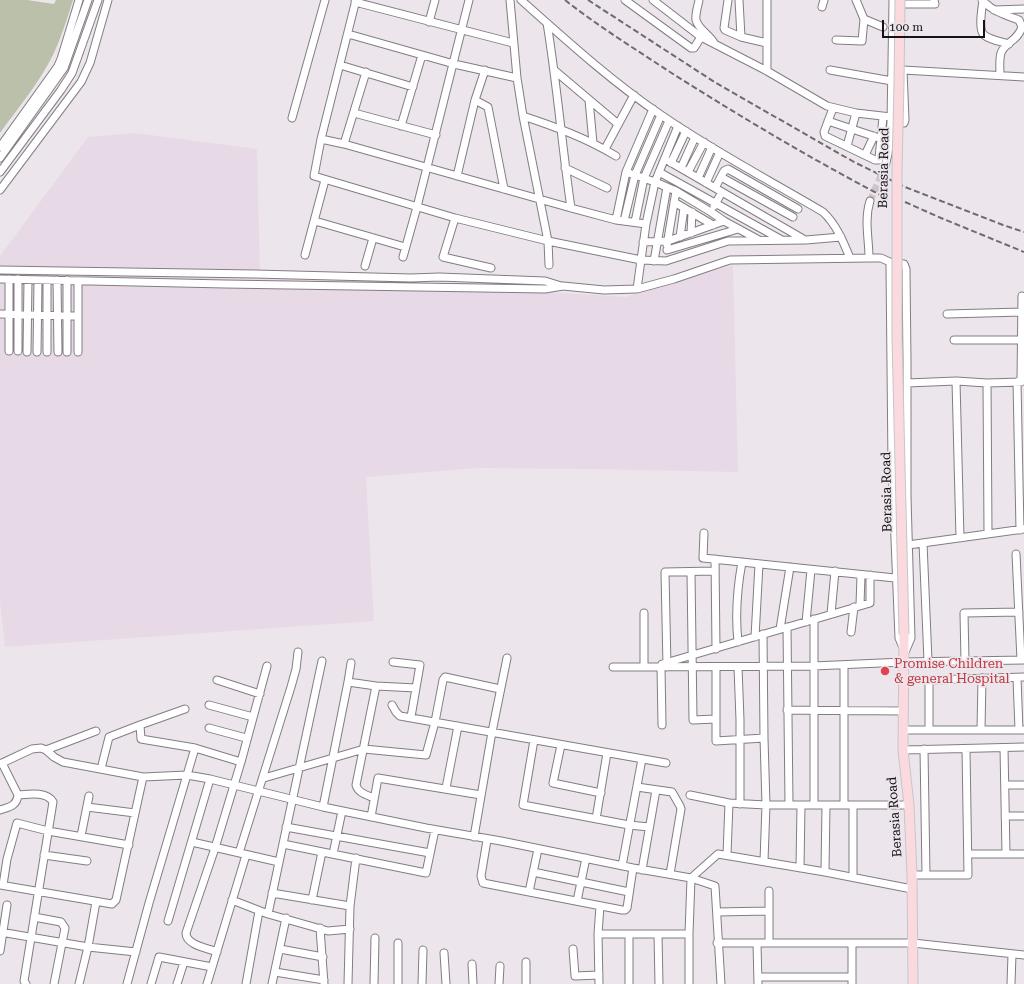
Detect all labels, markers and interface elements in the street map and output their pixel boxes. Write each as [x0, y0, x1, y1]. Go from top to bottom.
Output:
scale bar [884, 12, 987, 38]
text: 100 m [889, 20, 923, 34]
street label: Berasia Road [875, 127, 893, 209]
street label: Berasia Road [878, 451, 896, 533]
place label: Promise Children & general Hospital [894, 656, 1010, 687]
marker: Promise Children & general Hospital [879, 665, 891, 677]
street label: Berasia Road [884, 776, 906, 858]

